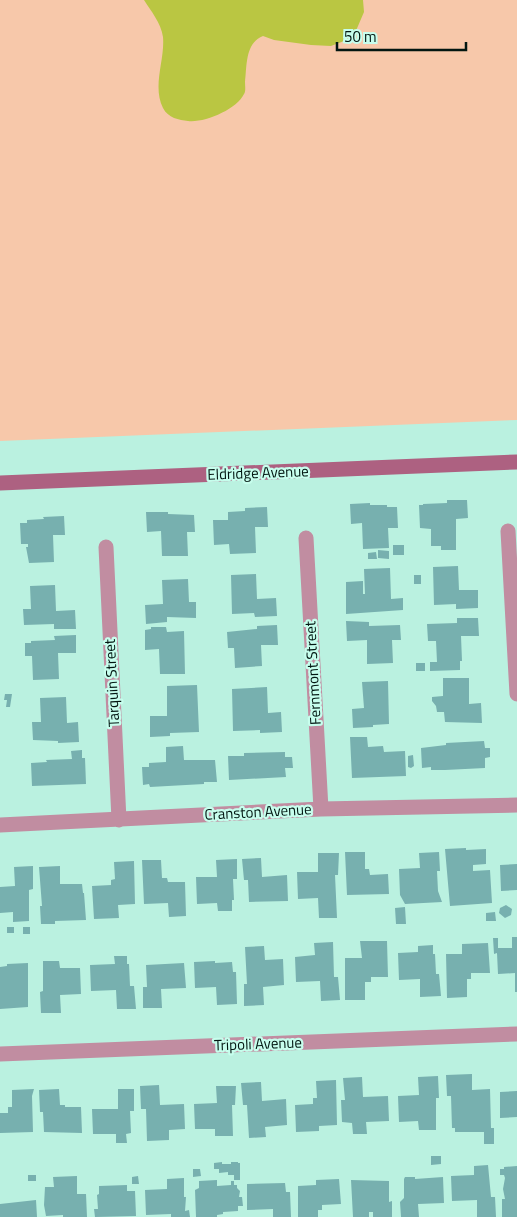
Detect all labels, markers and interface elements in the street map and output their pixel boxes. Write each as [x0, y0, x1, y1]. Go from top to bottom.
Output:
scale bar [337, 20, 466, 52]
text: 50 m [344, 25, 377, 48]
street label: Eldridge Avenue [207, 459, 309, 486]
street label: Fernmont Street [298, 620, 327, 726]
street label: Tarquin Street [98, 638, 125, 728]
street label: Cranston Avenue [204, 797, 312, 826]
street label: Tripoli Avenue [214, 1030, 302, 1057]

